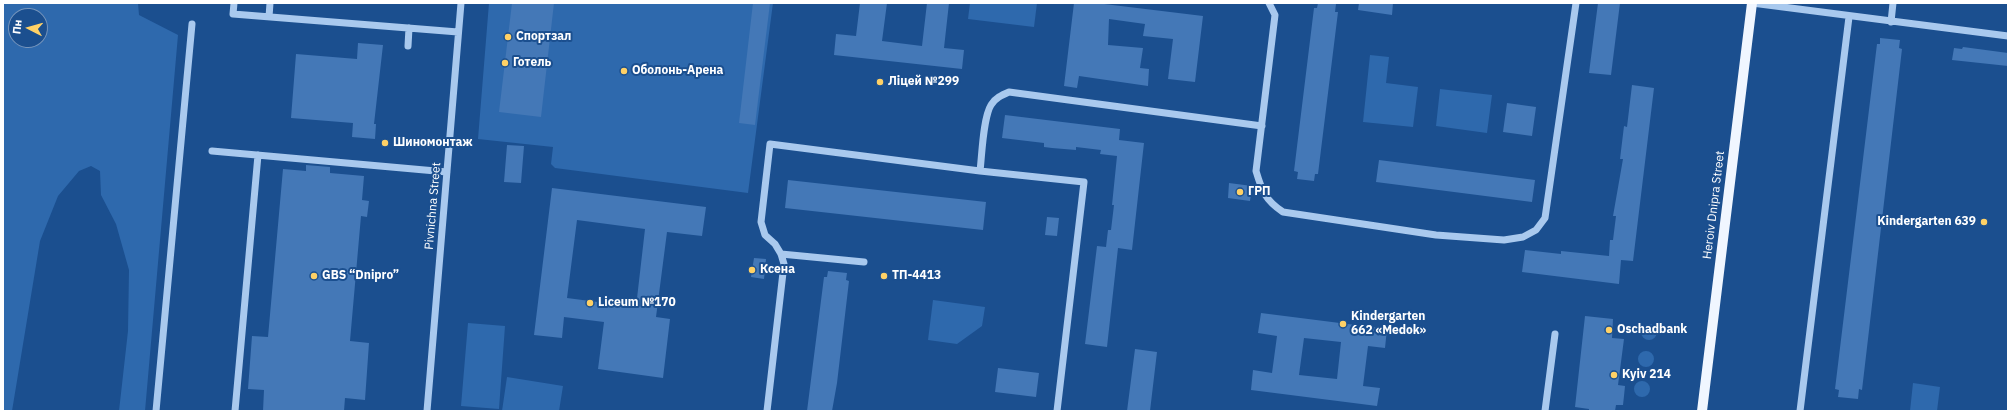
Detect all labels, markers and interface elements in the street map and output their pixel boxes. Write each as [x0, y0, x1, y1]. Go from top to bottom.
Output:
north arrow [8, 8, 48, 48]
text: Пн [9, 19, 25, 35]
place label: Спортзал [516, 30, 571, 44]
marker: Спортзал [503, 32, 513, 42]
place label: Готель [513, 56, 551, 70]
marker: Готель [500, 58, 510, 68]
place label: Оболонь-Арена [632, 64, 723, 78]
marker: Оболонь-Арена [619, 66, 629, 76]
place label: Ліцей №299 [888, 75, 959, 89]
marker: Ліцей №299 [875, 77, 885, 87]
place label: Шиномонтаж [393, 136, 473, 150]
marker: Шиномонтаж [380, 138, 390, 148]
street label: Heroiv Dnipra Street [1700, 150, 1728, 260]
street label: Pivnichna Street [422, 162, 444, 250]
place label: ГРП [1248, 185, 1271, 199]
marker: ГРП [1235, 187, 1245, 197]
place label: Kindergarten 639 [1877, 215, 1976, 229]
marker: Kindergarten 639 [1979, 217, 1989, 227]
place label: Ксена [760, 263, 795, 277]
marker: Ксена [747, 265, 757, 275]
place label: GBS “Dnipro” [322, 269, 399, 283]
place label: ТП-4413 [892, 269, 941, 283]
marker: GBS “Dnipro” [309, 271, 319, 281]
marker: ТП-4413 [879, 271, 889, 281]
place label: Liceum №170 [598, 296, 676, 310]
marker: Liceum №170 [585, 298, 595, 308]
place label: Kindergarten 662 «Medok» [1351, 310, 1426, 338]
marker: Kindergarten 662 «Medok» [1338, 319, 1348, 329]
place label: Oschadbank [1617, 323, 1687, 337]
marker: Oschadbank [1604, 325, 1614, 335]
place label: Kyiv 214 [1622, 368, 1671, 382]
marker: Kyiv 214 [1609, 370, 1619, 380]

